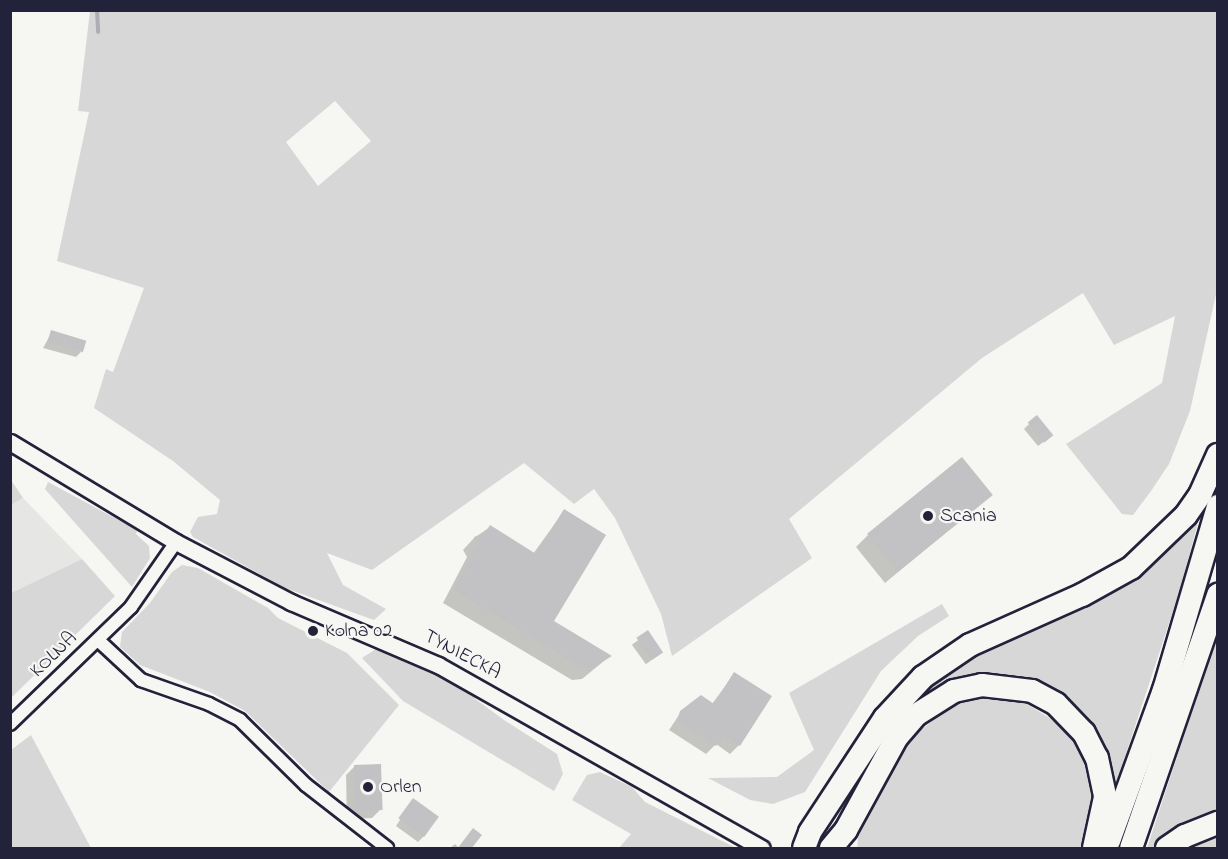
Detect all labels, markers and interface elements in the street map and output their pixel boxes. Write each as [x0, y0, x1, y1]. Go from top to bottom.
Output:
place label: Scania [940, 504, 997, 528]
marker: Scania [921, 509, 935, 523]
place label: Kolna 02 [325, 619, 392, 643]
marker: Kolna 02 [306, 624, 320, 638]
street label: TYNIECKA [419, 625, 505, 685]
street label: KOLNA [26, 627, 82, 683]
place label: Orlen [380, 775, 422, 799]
marker: Orlen [361, 780, 375, 794]

